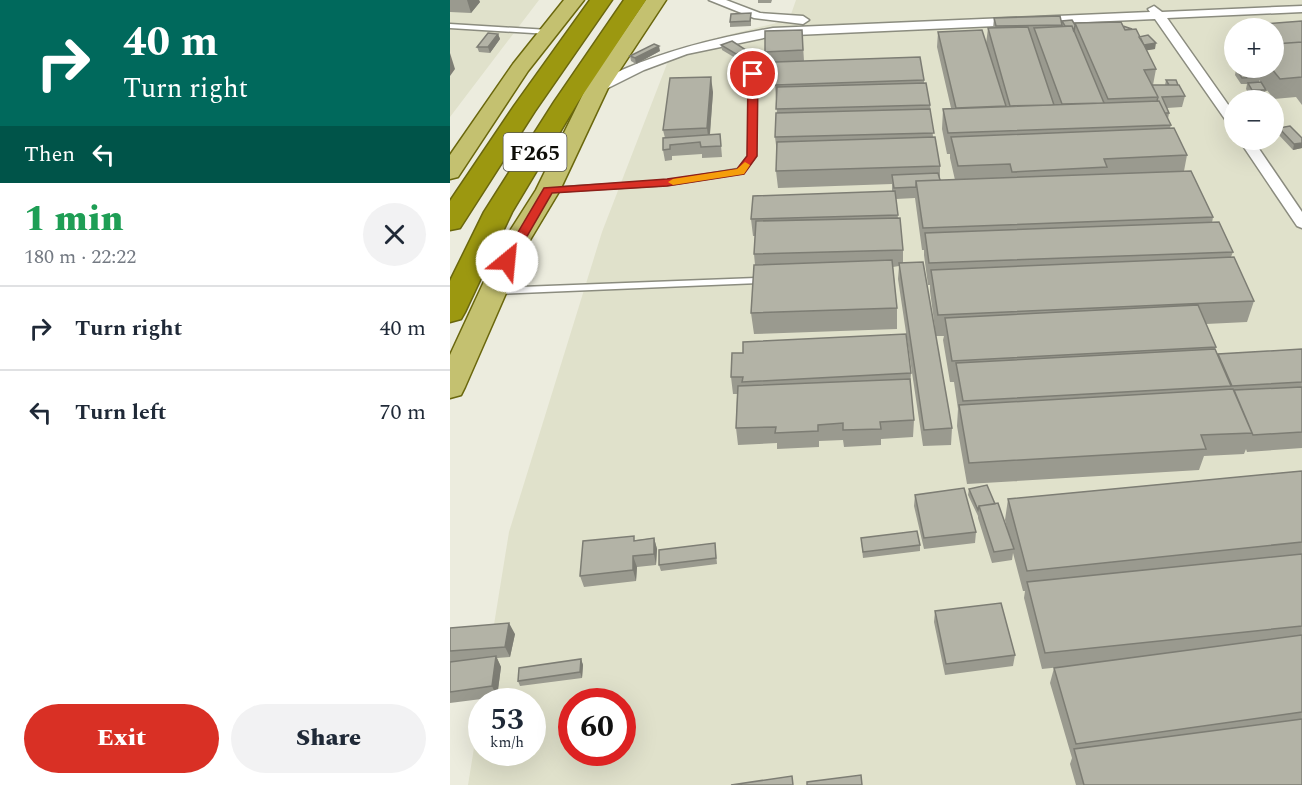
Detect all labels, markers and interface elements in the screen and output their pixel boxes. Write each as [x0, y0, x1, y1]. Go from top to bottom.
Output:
text: 40 m [123, 11, 218, 74]
map controls [1224, 18, 1284, 150]
button: + [1224, 18, 1284, 78]
icon: right [24, 24, 102, 102]
pin [727, 48, 778, 99]
icon: arrive [736, 57, 769, 90]
text: Turn right [123, 68, 248, 110]
button: − [1224, 90, 1284, 150]
road number: F265 [504, 133, 566, 171]
text: Then [24, 138, 75, 171]
icon: left [87, 138, 120, 171]
text: 1 min [24, 192, 124, 247]
button: close [363, 203, 426, 266]
position arrow [475, 229, 539, 293]
text: 180 m · 22:22 [24, 242, 136, 272]
icon: right [24, 312, 57, 345]
text: Turn right [75, 312, 182, 345]
text: 40 m [380, 312, 426, 345]
icon: left [24, 396, 57, 429]
text: Turn left [75, 396, 167, 429]
text: 70 m [380, 396, 426, 429]
speed limit sign: 60 [558, 688, 636, 766]
text: 53 [490, 697, 524, 743]
button: Exit [24, 704, 219, 773]
button: Share [231, 704, 426, 773]
text: km/h [490, 731, 524, 754]

